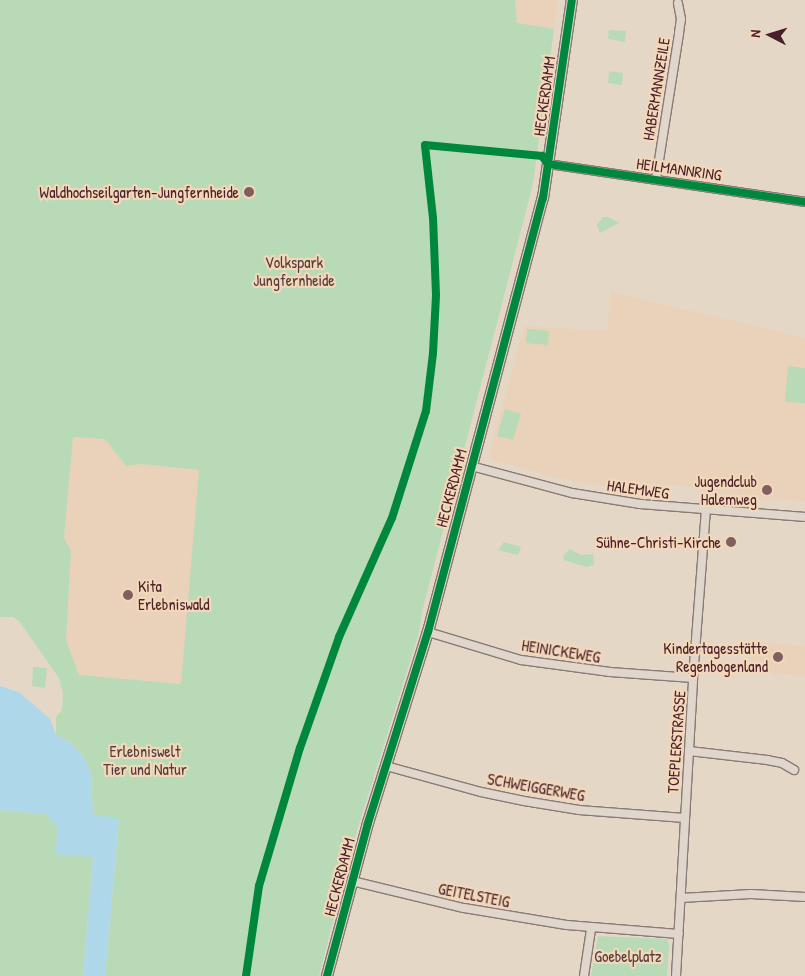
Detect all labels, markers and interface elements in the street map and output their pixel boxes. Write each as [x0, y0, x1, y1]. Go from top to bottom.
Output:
north arrow [745, 10, 795, 60]
text: N [745, 29, 764, 38]
street label: HABERMANNZEILE [638, 36, 674, 142]
street label: HECKERDAMM [529, 55, 559, 137]
street label: HEILMANNRING [635, 154, 723, 184]
place label: Waldhochseilgarten-Jungfernheide [39, 182, 239, 202]
marker: Waldhochseilgarten-Jungfernheide [243, 186, 255, 198]
park label: Volkspark Jungfernheide [253, 252, 335, 290]
street label: HECKERDAMM [431, 447, 471, 529]
place label: Jugendclub Halemweg [694, 471, 757, 509]
street label: HALEMWEG [606, 475, 670, 503]
marker: Jugendclub Halemweg [761, 484, 773, 496]
place label: Sühne-Christi-Kirche [596, 532, 721, 552]
marker: Sühne-Christi-Kirche [725, 536, 737, 548]
place label: Kita Erlebniswald [138, 576, 210, 614]
marker: Kita Erlebniswald [122, 589, 134, 601]
street label: HEINICKEWEG [520, 635, 602, 667]
place label: Kindertagesstätte Regenbogenland [663, 638, 768, 676]
marker: Kindertagesstätte Regenbogenland [772, 651, 784, 663]
street label: TOEPLERSTRASSE [663, 690, 689, 794]
park label: Erlebniswelt Tier und Natur [103, 741, 187, 779]
street label: SCHWEIGGERWEG [486, 769, 586, 805]
street label: HECKERDAMM [319, 836, 359, 918]
street label: GEITELSTEIG [437, 879, 511, 911]
park label: Goebelplatz [594, 946, 662, 966]

